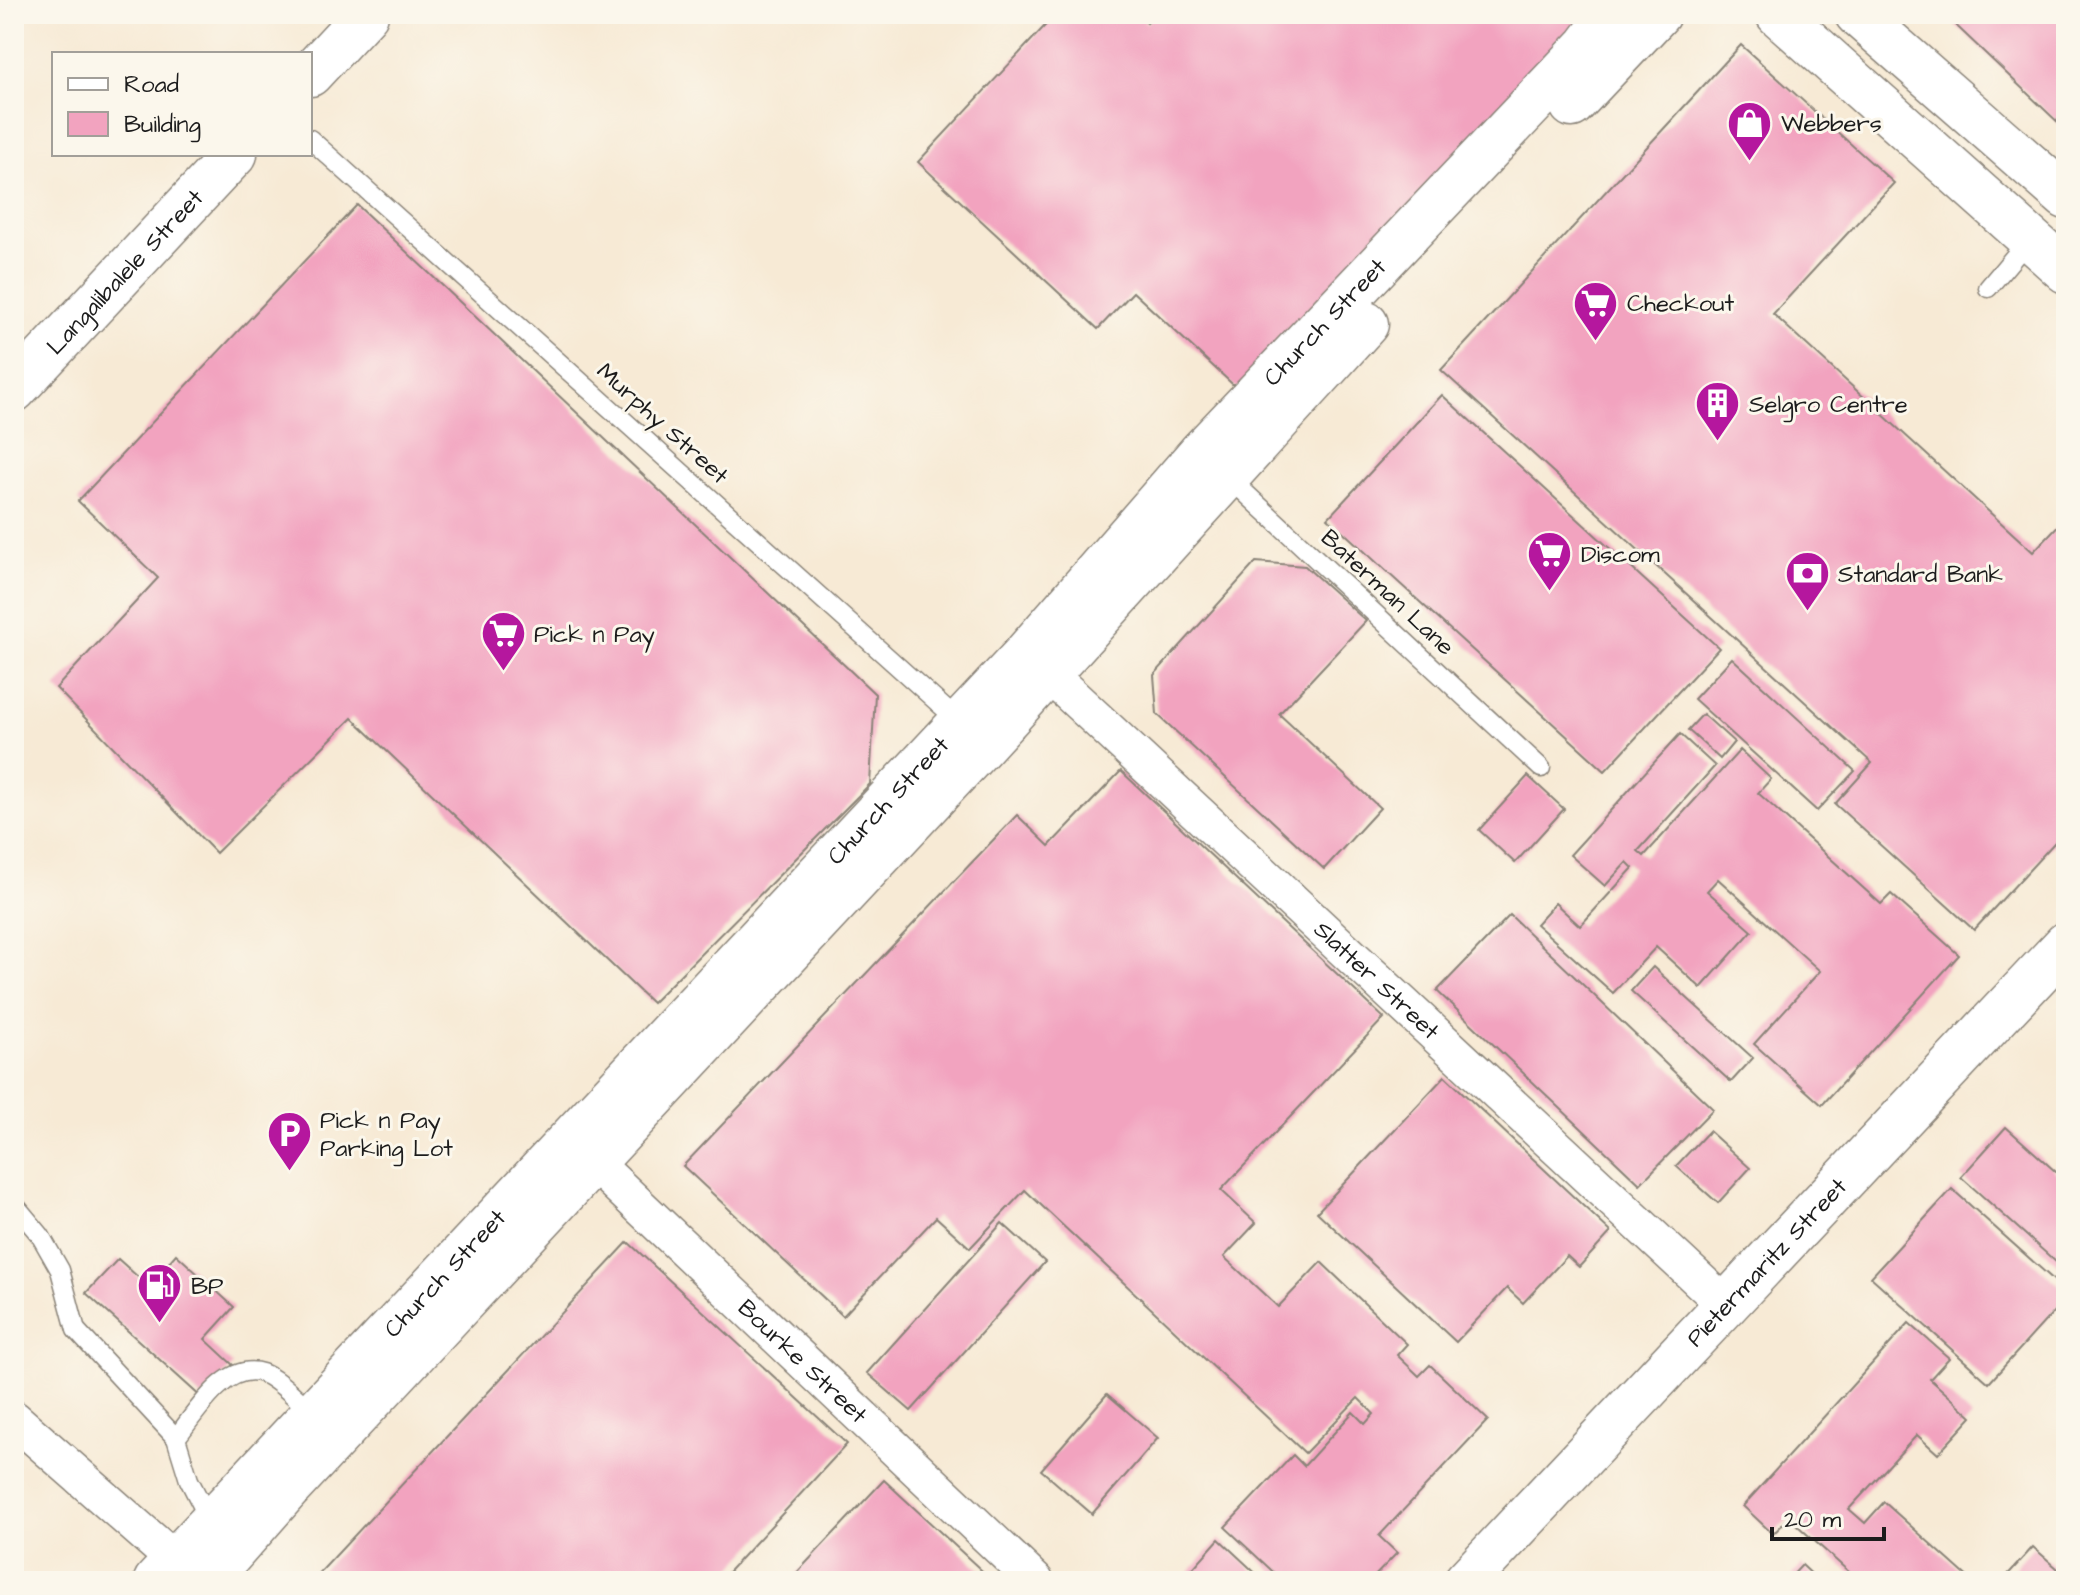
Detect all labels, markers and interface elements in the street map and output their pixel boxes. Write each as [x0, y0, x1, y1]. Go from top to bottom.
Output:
legend [52, 52, 312, 156]
text: Road [124, 68, 179, 102]
shop icon: Webbers [1726, 99, 1774, 162]
place label: Webbers [1781, 107, 1882, 141]
text: Building [124, 108, 201, 143]
street label: Langalibalele Street [39, 182, 212, 363]
street label: Church Street [1256, 251, 1395, 394]
supermarket icon: Checkout [1572, 279, 1620, 342]
place label: Checkout [1627, 287, 1734, 321]
street label: Murphy Street [588, 355, 736, 493]
building icon: Selgro Centre [1694, 380, 1742, 443]
place label: Selgro Centre [1749, 388, 1908, 423]
street label: Baterman Lane [1313, 522, 1462, 664]
supermarket icon: Discom [1526, 530, 1574, 593]
place label: Discom [1581, 538, 1660, 572]
bank icon: Standard Bank [1783, 550, 1831, 613]
place label: Standard Bank [1838, 558, 2003, 592]
supermarket icon: Pick n Pay [479, 610, 527, 673]
place label: Pick n Pay [534, 618, 655, 653]
street label: Church Street [820, 729, 958, 873]
street label: Slatter Street [1306, 914, 1447, 1048]
place label: Pick n Pay Parking Lot [320, 1104, 453, 1167]
parking icon: Pick n Pay Parking Lot [265, 1110, 313, 1173]
street label: Pietermaritz Street [1679, 1171, 1855, 1355]
street label: Church Street [377, 1202, 514, 1346]
fuel station icon: BP [136, 1262, 184, 1325]
place label: BP [191, 1270, 223, 1304]
street label: Bourke Street [730, 1292, 875, 1432]
scale bar [1772, 1491, 1884, 1541]
text: 20 m [1784, 1503, 1841, 1537]

